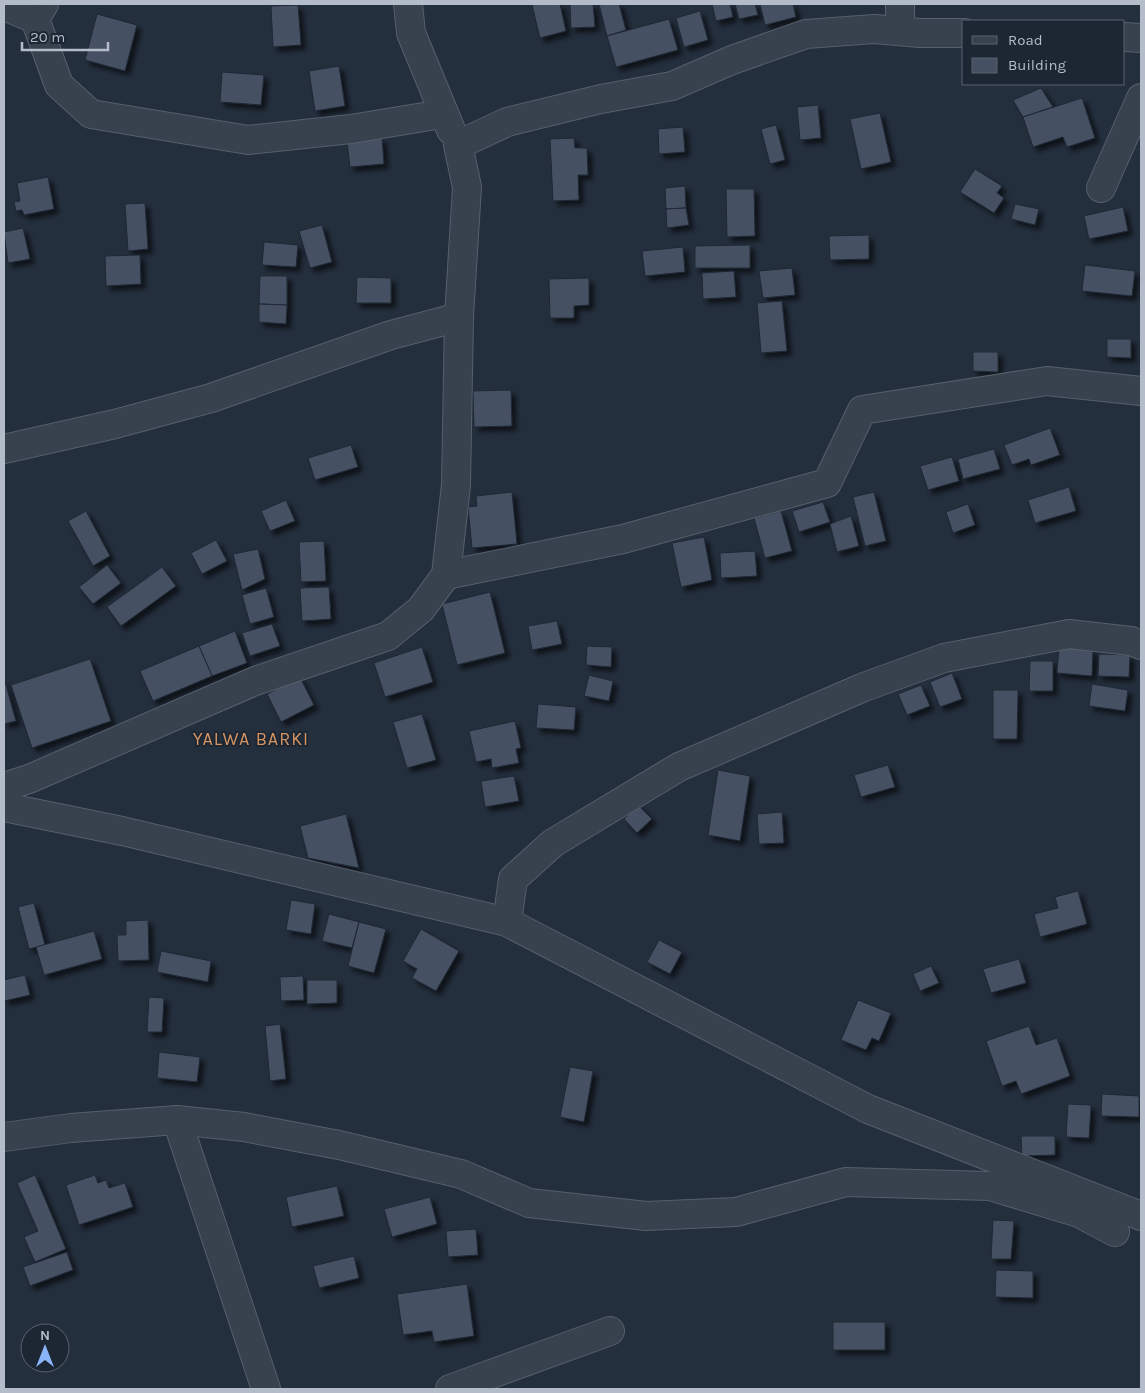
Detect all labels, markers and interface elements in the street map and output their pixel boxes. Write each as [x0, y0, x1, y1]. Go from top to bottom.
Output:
scale bar [22, 20, 109, 52]
legend [962, 20, 1125, 85]
text: 20 m [30, 28, 65, 46]
text: Road [1008, 31, 1043, 49]
text: Building [1008, 56, 1066, 74]
district label: YALWA BARKI [193, 728, 309, 750]
north arrow [20, 1323, 70, 1373]
text: N [40, 1327, 50, 1344]

